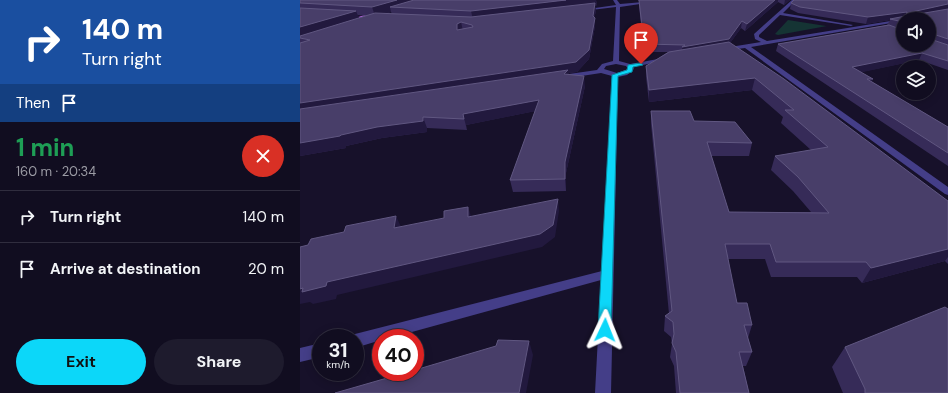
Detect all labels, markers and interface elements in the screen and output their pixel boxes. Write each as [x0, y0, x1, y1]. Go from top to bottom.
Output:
text: 140 m [82, 11, 163, 48]
map controls [896, 12, 936, 100]
button: sound [896, 12, 936, 52]
icon: right [16, 16, 68, 68]
pin [624, 23, 658, 64]
icon: arrive [630, 29, 652, 51]
text: Turn right [82, 47, 162, 71]
button: layers [896, 60, 936, 100]
icon: arrive [58, 92, 80, 114]
text: Then [16, 93, 50, 113]
text: 1 min [16, 132, 74, 163]
button: close [242, 135, 284, 177]
text: 160 m · 20:34 [16, 163, 96, 180]
icon: right [16, 206, 38, 228]
text: Turn right [50, 207, 121, 227]
text: 140 m [243, 207, 284, 227]
icon: arrive [16, 258, 38, 280]
text: Arrive at destination [50, 259, 201, 279]
text: 20 m [248, 259, 284, 279]
position arrow [584, 309, 626, 351]
speed limit sign: 40 [372, 329, 424, 381]
text: 31 [328, 337, 348, 363]
button: Exit [16, 339, 146, 385]
button: Share [154, 339, 284, 385]
text: km/h [326, 358, 350, 371]

